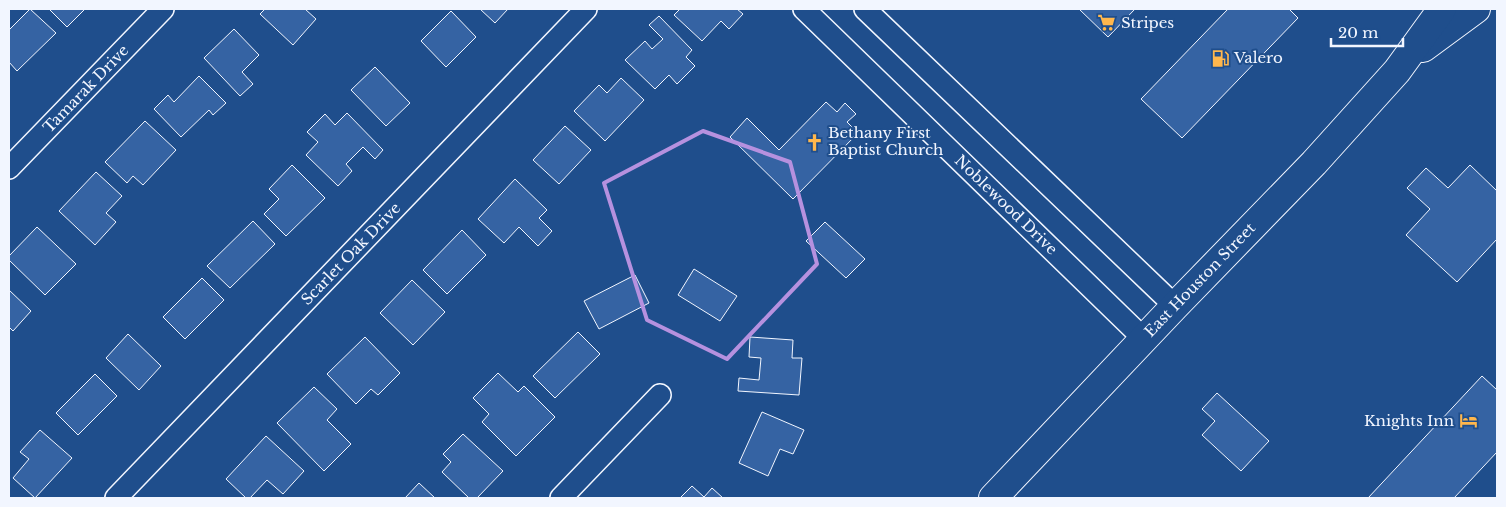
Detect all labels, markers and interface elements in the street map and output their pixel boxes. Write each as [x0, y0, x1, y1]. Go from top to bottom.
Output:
supermarket icon: Stripes [1097, 13, 1117, 33]
place label: Stripes [1121, 13, 1174, 32]
scale bar [1331, 15, 1404, 47]
text: 20 m [1338, 23, 1378, 42]
street label: Tamarak Drive [39, 41, 132, 137]
fuel station icon: Valero [1210, 48, 1230, 68]
place label: Valero [1233, 48, 1283, 67]
place label: Bethany First Baptist Church [828, 123, 943, 159]
church icon: Bethany First Baptist Church [804, 132, 824, 152]
street label: Noblewood Drive [951, 151, 1062, 259]
street label: Scarlet Oak Drive [297, 198, 404, 309]
street label: East Houston Street [1140, 218, 1259, 341]
place label: Knights Inn [1364, 411, 1454, 430]
hotel icon: Knights Inn [1458, 411, 1478, 431]

